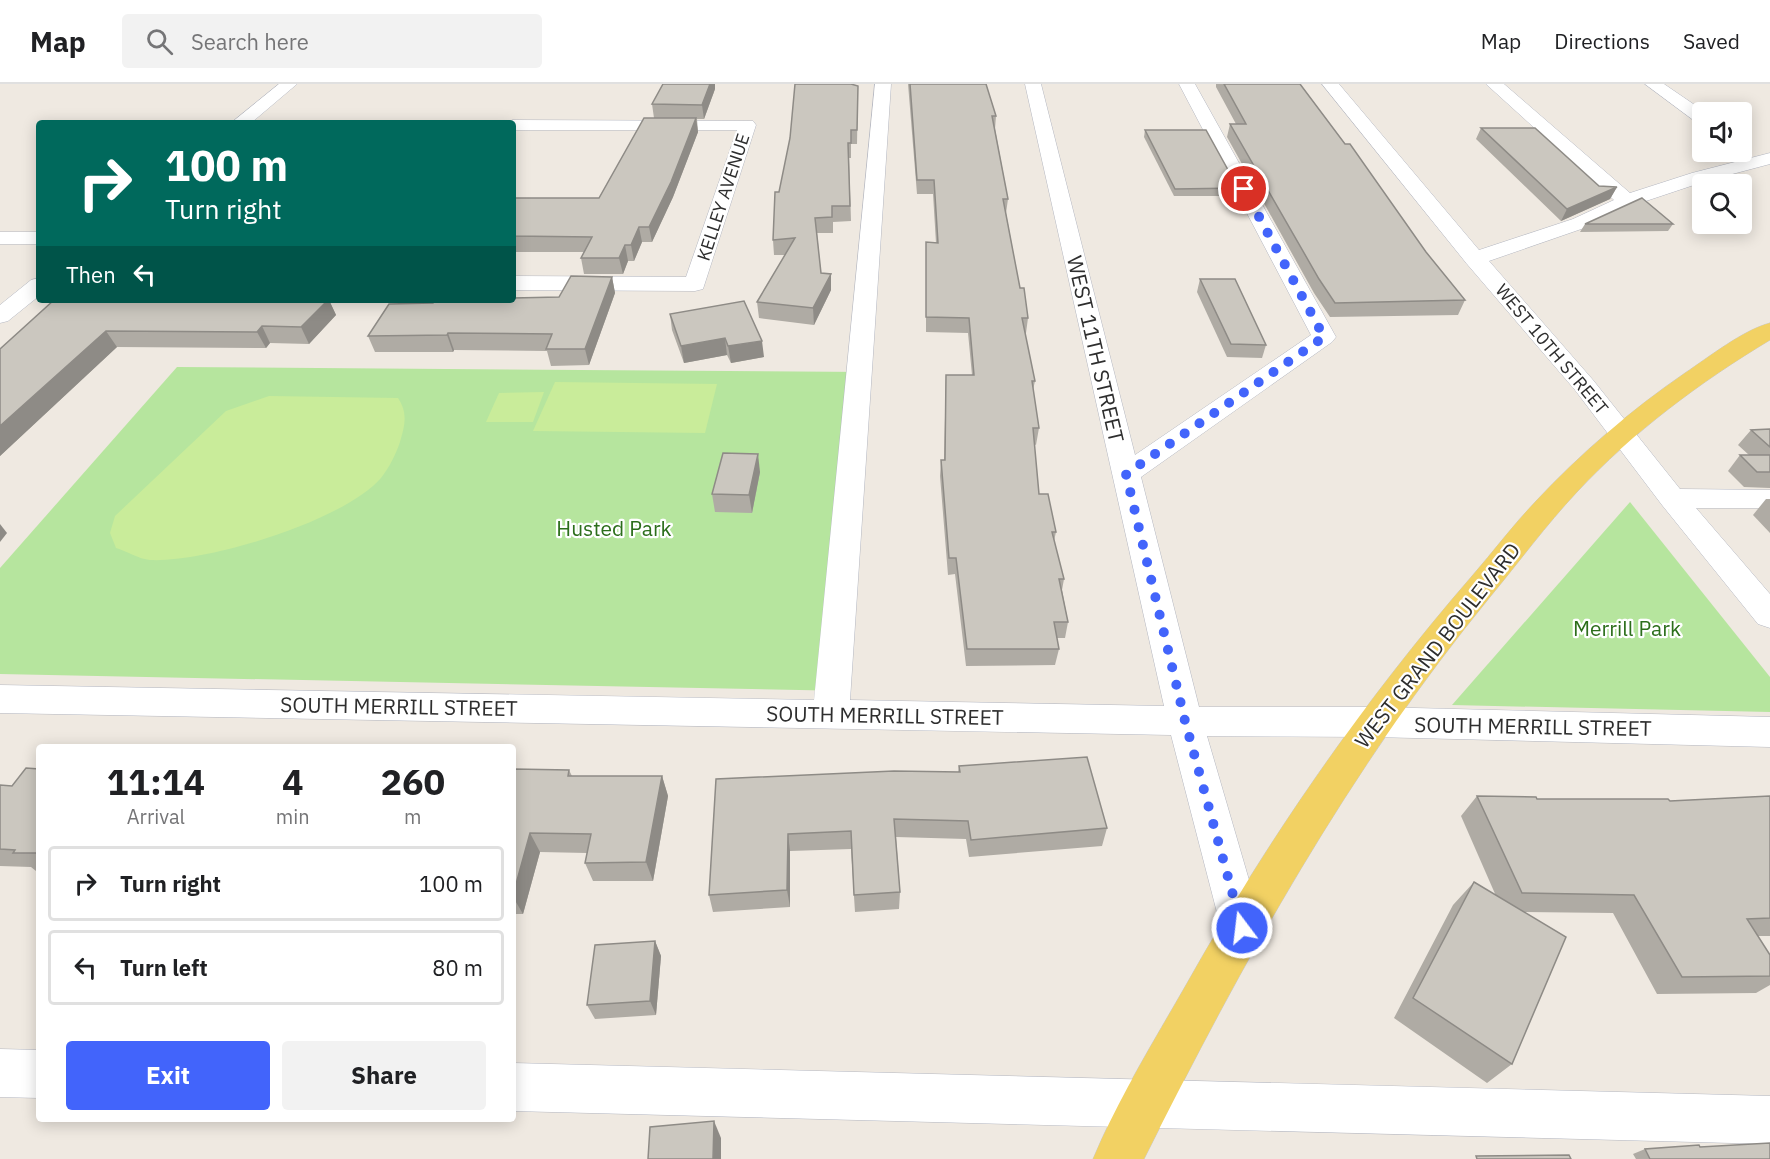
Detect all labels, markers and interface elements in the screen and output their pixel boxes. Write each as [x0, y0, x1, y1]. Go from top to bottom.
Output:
search box [122, 14, 542, 68]
text: Map [30, 23, 86, 60]
icon: search [143, 25, 176, 58]
text: Search here [191, 27, 309, 56]
text: Map [1481, 27, 1521, 55]
text: Directions [1554, 27, 1650, 55]
text: Saved [1683, 27, 1740, 55]
map controls [1692, 102, 1752, 234]
button: sound [1692, 102, 1752, 162]
street label: KELLEY AVENUE [692, 130, 754, 264]
text: 100 m [165, 138, 288, 193]
icon: right [66, 144, 144, 222]
pin [1218, 163, 1269, 214]
icon: arrive [1227, 172, 1260, 205]
button: search [1692, 174, 1752, 234]
text: Turn right [165, 191, 282, 226]
street label: WEST 11TH STREET [1061, 253, 1131, 445]
icon: left [128, 258, 161, 291]
text: Then [66, 260, 116, 289]
street label: WEST 10TH STREET [1491, 279, 1613, 419]
park label: Husted Park [556, 514, 672, 542]
street label: WEST GRAND BOULEVARD [1348, 536, 1526, 754]
park label: Merrill Park [1573, 614, 1681, 642]
street label: SOUTH MERRILL STREET [280, 690, 518, 722]
street label: SOUTH MERRILL STREET [766, 699, 1004, 731]
street label: SOUTH MERRILL STREET [1414, 710, 1652, 742]
text: 11:14 [107, 758, 205, 805]
text: 4 [282, 758, 304, 805]
text: 260 [380, 758, 445, 805]
text: Arrival [127, 803, 185, 830]
text: min [276, 803, 310, 830]
text: m [404, 803, 422, 830]
icon: right [69, 867, 102, 900]
text: Turn right [120, 869, 221, 898]
text: 100 m [419, 869, 483, 898]
position arrow [1210, 896, 1274, 960]
icon: left [69, 951, 102, 984]
text: Turn left [120, 953, 208, 982]
text: 80 m [432, 953, 483, 982]
button: Exit [66, 1041, 270, 1110]
button: Share [282, 1041, 486, 1110]

